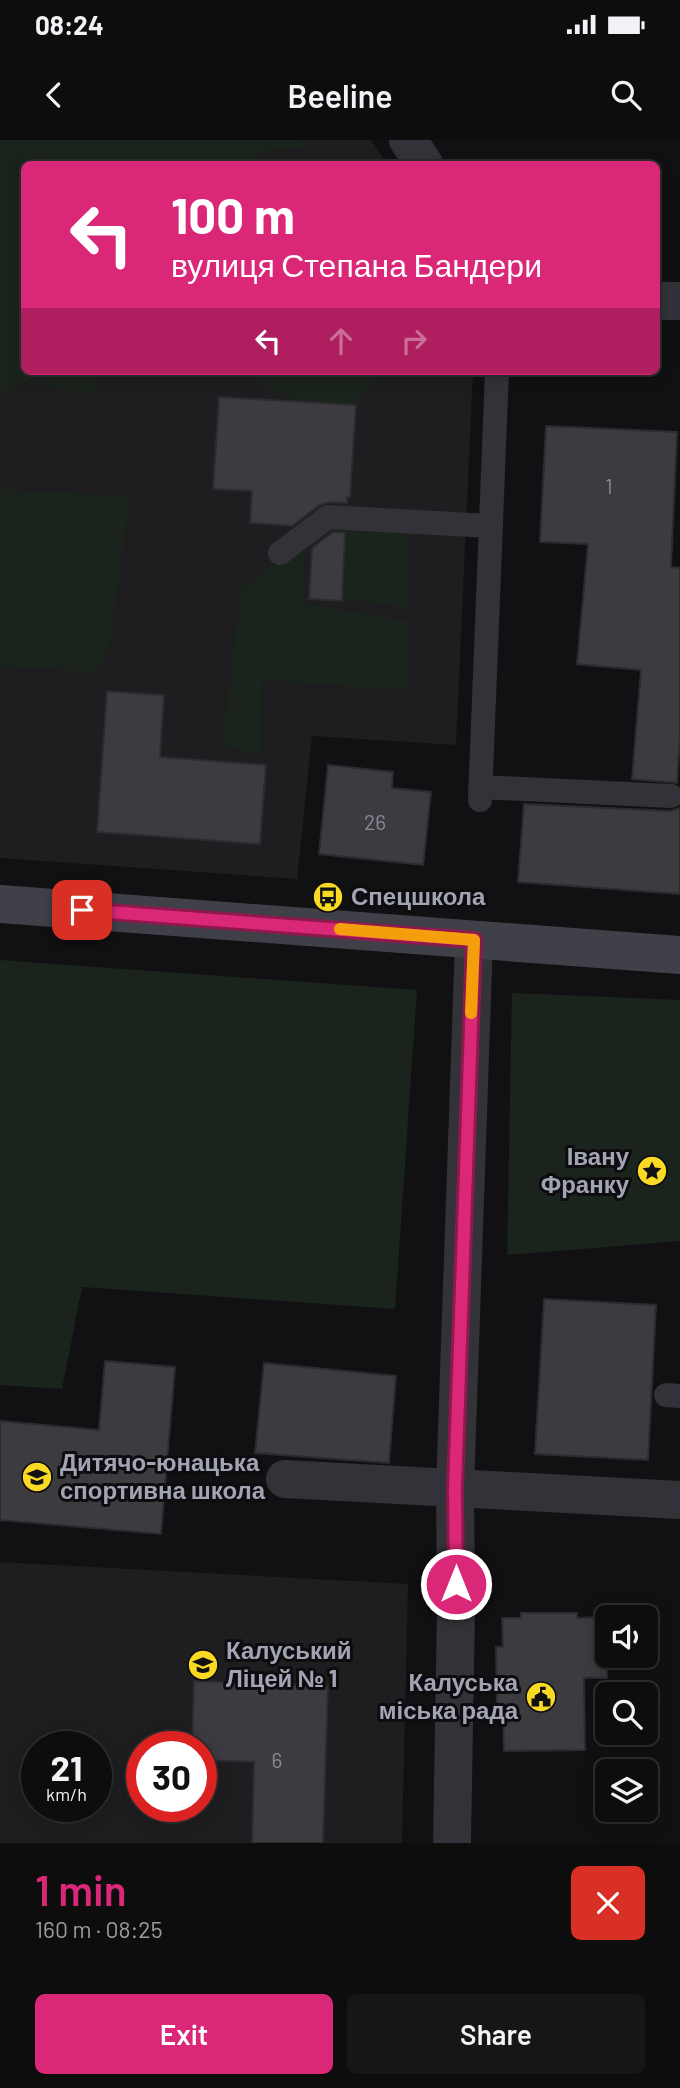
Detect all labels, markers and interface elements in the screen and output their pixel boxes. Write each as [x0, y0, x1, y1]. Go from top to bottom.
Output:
text: 08:24 [35, 9, 104, 40]
icon: back [35, 76, 73, 114]
text: Beeline [288, 76, 392, 114]
icon: search [607, 76, 645, 114]
text: 100 m [171, 185, 295, 244]
icon: left [56, 189, 147, 280]
text: вулиця Степана Бандери [171, 245, 542, 283]
icon: left [249, 322, 287, 360]
icon: ahead [322, 322, 360, 360]
icon: right [395, 322, 433, 360]
house number: 1 [605, 473, 613, 498]
house number: 26 [364, 809, 386, 834]
pin [52, 880, 112, 940]
bus stop icon: Спецшкола [311, 880, 345, 914]
place label: Спецшкола [351, 881, 486, 910]
icon: arrive [63, 891, 101, 929]
place label: Івану Франку [541, 1141, 630, 1198]
place icon: Івану Франку [635, 1154, 669, 1188]
place label: Дитячо-юнацька спортивна школа [60, 1447, 266, 1504]
school or university icon: Дитячо-юнацька спортивна школа [20, 1460, 54, 1494]
position arrow [419, 1547, 493, 1621]
map controls [595, 1605, 658, 1822]
button: sound [595, 1605, 658, 1668]
place label: Калуський Ліцей № 1 [226, 1635, 352, 1692]
school or university icon: Калуський Ліцей № 1 [186, 1648, 220, 1682]
place label: Калуська міська рада [379, 1667, 519, 1724]
public building icon: Калуська міська рада [524, 1680, 558, 1714]
button: search [595, 1682, 658, 1745]
speed limit sign: 30 [126, 1731, 217, 1822]
text: 21 [51, 1746, 82, 1788]
house number: 6 [272, 1747, 282, 1772]
button: layers [595, 1759, 658, 1822]
text: km/h [46, 1783, 87, 1805]
text: 1 min [35, 1864, 127, 1914]
button: close [571, 1866, 645, 1940]
text: 160 m · 08:25 [35, 1915, 162, 1943]
button: Exit [35, 1994, 333, 2074]
button: Share [347, 1994, 645, 2074]

